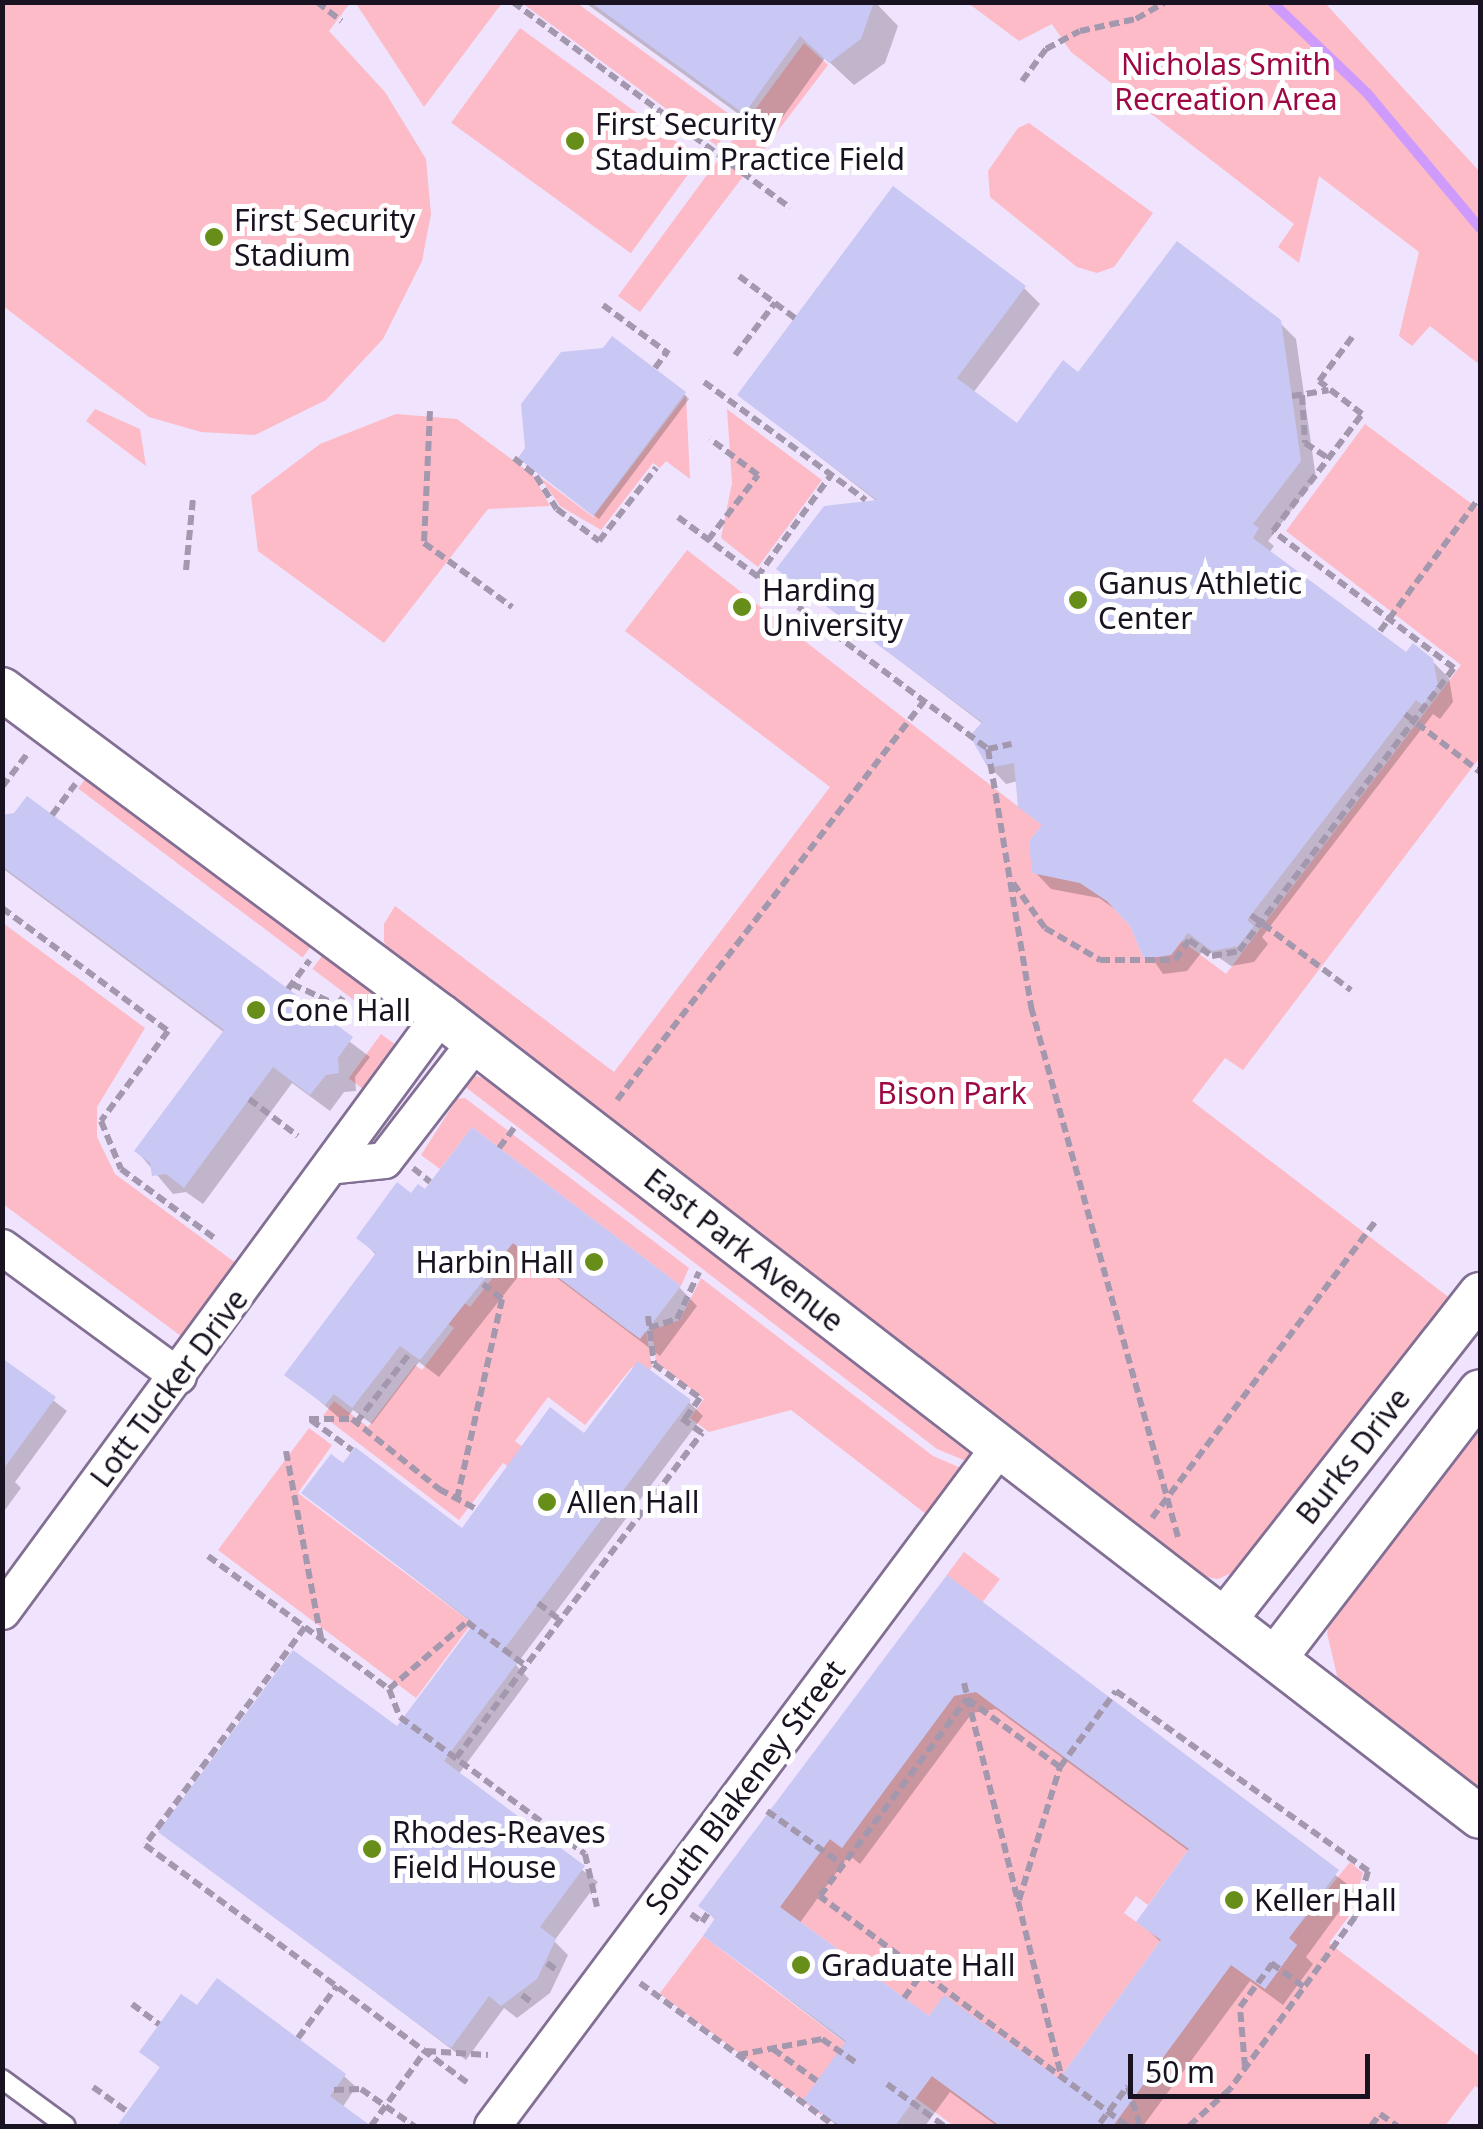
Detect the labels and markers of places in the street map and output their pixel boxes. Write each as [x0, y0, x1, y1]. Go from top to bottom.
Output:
place label: First Security Staduim Practice Field [595, 106, 905, 176]
marker: First Security Staduim Practice Field [564, 130, 586, 152]
place label: First Security Stadium [234, 202, 415, 272]
marker: First Security Stadium [203, 226, 225, 248]
place label: Ganus Athletic Center [1098, 565, 1302, 636]
place label: Harding University [762, 572, 903, 642]
marker: Ganus Athletic Center [1067, 589, 1089, 611]
marker: Harding University [731, 596, 753, 618]
place label: Cone Hall [276, 992, 411, 1028]
marker: Cone Hall [245, 999, 267, 1021]
place label: Harbin Hall [415, 1244, 574, 1280]
marker: Harbin Hall [583, 1251, 605, 1273]
place label: Allen Hall [567, 1484, 699, 1520]
marker: Allen Hall [536, 1491, 558, 1513]
place label: Rhodes-Reaves Field House [392, 1814, 606, 1884]
marker: Rhodes-Reaves Field House [361, 1838, 383, 1860]
place label: Keller Hall [1254, 1882, 1397, 1918]
marker: Keller Hall [1223, 1889, 1245, 1911]
place label: Graduate Hall [821, 1947, 1015, 1983]
marker: Graduate Hall [790, 1954, 812, 1976]

